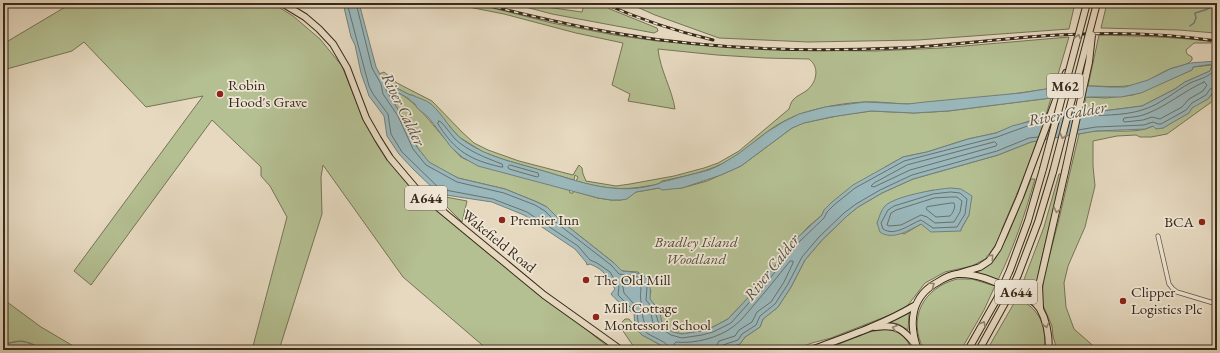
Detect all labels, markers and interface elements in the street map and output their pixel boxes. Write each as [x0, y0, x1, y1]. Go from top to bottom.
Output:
one-way arrow [1074, 34, 1082, 40]
water label: River Calder [377, 69, 431, 150]
road number: M62 [1047, 74, 1083, 98]
place label: Robin Hood's Grave [228, 75, 307, 111]
marker: Robin Hood's Grave [215, 89, 225, 99]
water label: River Calder [1026, 96, 1109, 131]
one-way arrow [1059, 132, 1067, 139]
road number: A644 [405, 186, 447, 210]
street label: Wakefield Road [458, 205, 541, 277]
one-way arrow [1053, 207, 1061, 213]
place label: Premier Inn [510, 210, 579, 229]
place label: BCA [1164, 212, 1195, 231]
marker: Premier Inn [497, 215, 507, 225]
marker: BCA [1197, 217, 1207, 227]
water label: River Calder [739, 229, 805, 305]
park label: Bradley Island Woodland [653, 232, 738, 268]
one-way arrow [987, 254, 994, 262]
place label: The Old Mill [594, 270, 671, 289]
marker: The Old Mill [581, 275, 591, 285]
road number: A644 [995, 280, 1037, 304]
place label: Clipper Logistics Plc [1131, 282, 1203, 318]
one-way arrow [928, 283, 935, 290]
marker: Clipper Logistics Plc [1118, 296, 1128, 306]
place label: Mill Cottage Montessori School [604, 298, 711, 334]
marker: Mill Cottage Montessori School [591, 312, 601, 322]
one-way arrow [979, 321, 986, 328]
one-way arrow [1041, 321, 1050, 328]
one-way arrow [892, 324, 899, 333]

